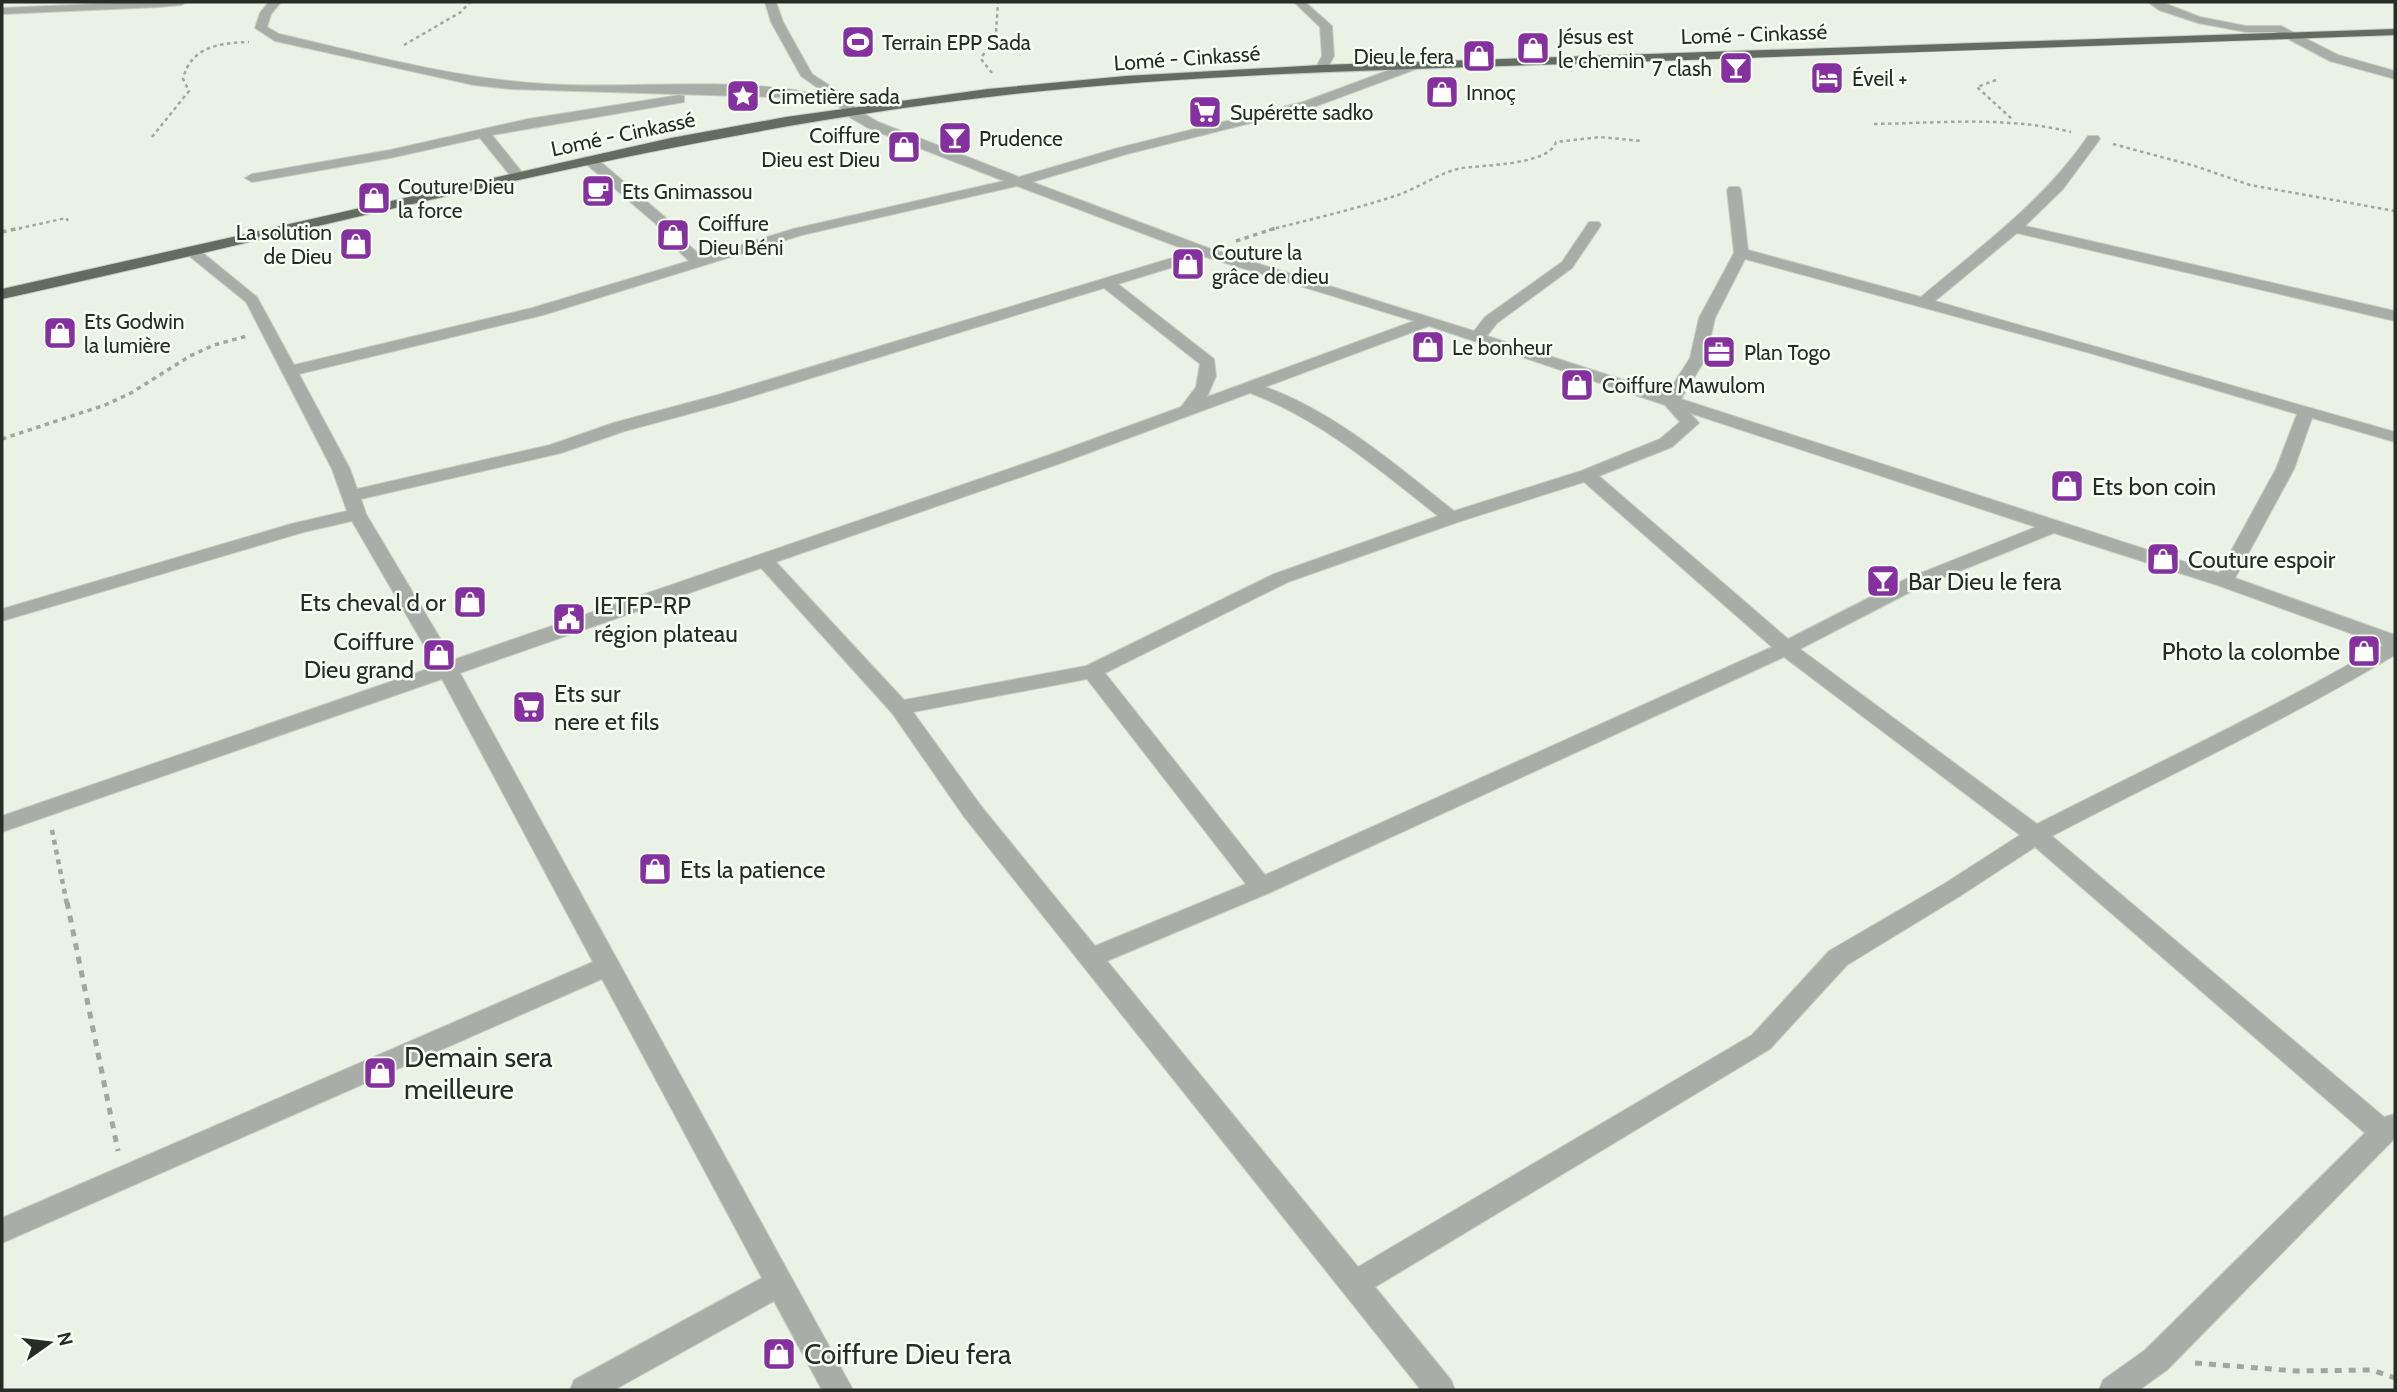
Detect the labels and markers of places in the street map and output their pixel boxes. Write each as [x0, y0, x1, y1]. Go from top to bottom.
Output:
sports icon: Terrain EPP Sada [839, 23, 877, 61]
place label: Jésus est le chemin [1557, 24, 1645, 73]
shop icon: Jésus est le chemin [1514, 29, 1552, 67]
place label: Terrain EPP Sada [882, 30, 1031, 55]
shop icon: Dieu le fera [1460, 37, 1498, 75]
place label: Dieu le fera [1354, 44, 1454, 69]
bar icon: 7 clash [1717, 49, 1755, 87]
place label: 7 clash [1652, 56, 1712, 81]
hotel icon: Éveil + [1808, 59, 1846, 97]
place label: Éveil + [1852, 66, 1908, 91]
shop icon: Innoç [1423, 73, 1461, 111]
place icon: Cimetière sada [724, 77, 762, 115]
place label: Innoç [1466, 80, 1516, 105]
place label: Cimetière sada [768, 84, 900, 109]
supermarket icon: Supérette sadko [1186, 93, 1224, 131]
place label: Supérette sadko [1230, 100, 1373, 125]
bar icon: Prudence [936, 119, 974, 157]
place label: Coiffure Dieu est Dieu [761, 123, 880, 172]
place label: Prudence [979, 126, 1063, 151]
shop icon: Coiffure Dieu est Dieu [885, 128, 923, 166]
cafe icon: Ets Gnimassou [579, 172, 617, 210]
place label: Couture Dieu la force [398, 174, 514, 223]
shop icon: Couture Dieu la force [355, 179, 393, 217]
place label: Ets Gnimassou [622, 179, 752, 204]
place label: Coiffure Dieu Béni [698, 211, 784, 260]
shop icon: Coiffure Dieu Béni [654, 216, 692, 254]
place label: La solution de Dieu [236, 220, 332, 269]
shop icon: La solution de Dieu [337, 225, 375, 263]
place label: Couture la grâce de dieu [1212, 240, 1329, 289]
shop icon: Couture la grâce de dieu [1169, 245, 1207, 283]
place label: Ets Godwin la lumière [84, 309, 184, 358]
shop icon: Ets Godwin la lumière [41, 314, 79, 352]
shop icon: Le bonheur [1409, 328, 1447, 366]
office icon: Plan Togo [1700, 333, 1738, 371]
place label: Le bonheur [1452, 335, 1553, 360]
place label: Plan Togo [1744, 340, 1831, 365]
shop icon: Coiffure Mawulom [1558, 366, 1596, 404]
place label: Coiffure Mawulom [1602, 373, 1765, 398]
shop icon: Ets bon coin [2048, 467, 2086, 505]
place label: Ets bon coin [2092, 472, 2216, 501]
shop icon: Couture espoir [2144, 540, 2182, 578]
place label: Couture espoir [2188, 545, 2336, 574]
bar icon: Bar Dieu le fera [1864, 562, 1902, 600]
place label: Bar Dieu le fera [1908, 567, 2062, 596]
shop icon: Ets cheval d or [451, 583, 489, 621]
place label: Ets cheval d or [300, 588, 446, 617]
place label: IETFP-RP région plateau [594, 591, 738, 648]
public building icon: IETFP-RP région plateau [550, 600, 588, 638]
place label: Coiffure Dieu grand [304, 627, 414, 684]
shop icon: Photo la colombe [2345, 632, 2383, 670]
shop icon: Coiffure Dieu grand [420, 636, 458, 674]
place label: Photo la colombe [2162, 637, 2340, 666]
place label: Ets sur nere et fils [554, 679, 659, 736]
supermarket icon: Ets sur nere et fils [510, 688, 548, 726]
shop icon: Ets la patience [636, 850, 674, 888]
place label: Ets la patience [680, 855, 826, 884]
place label: Demain sera meilleure [404, 1040, 553, 1106]
shop icon: Demain sera meilleure [361, 1054, 399, 1092]
shop icon: Coiffure Dieu fera [760, 1335, 798, 1373]
place label: Coiffure Dieu fera [804, 1337, 1012, 1371]

